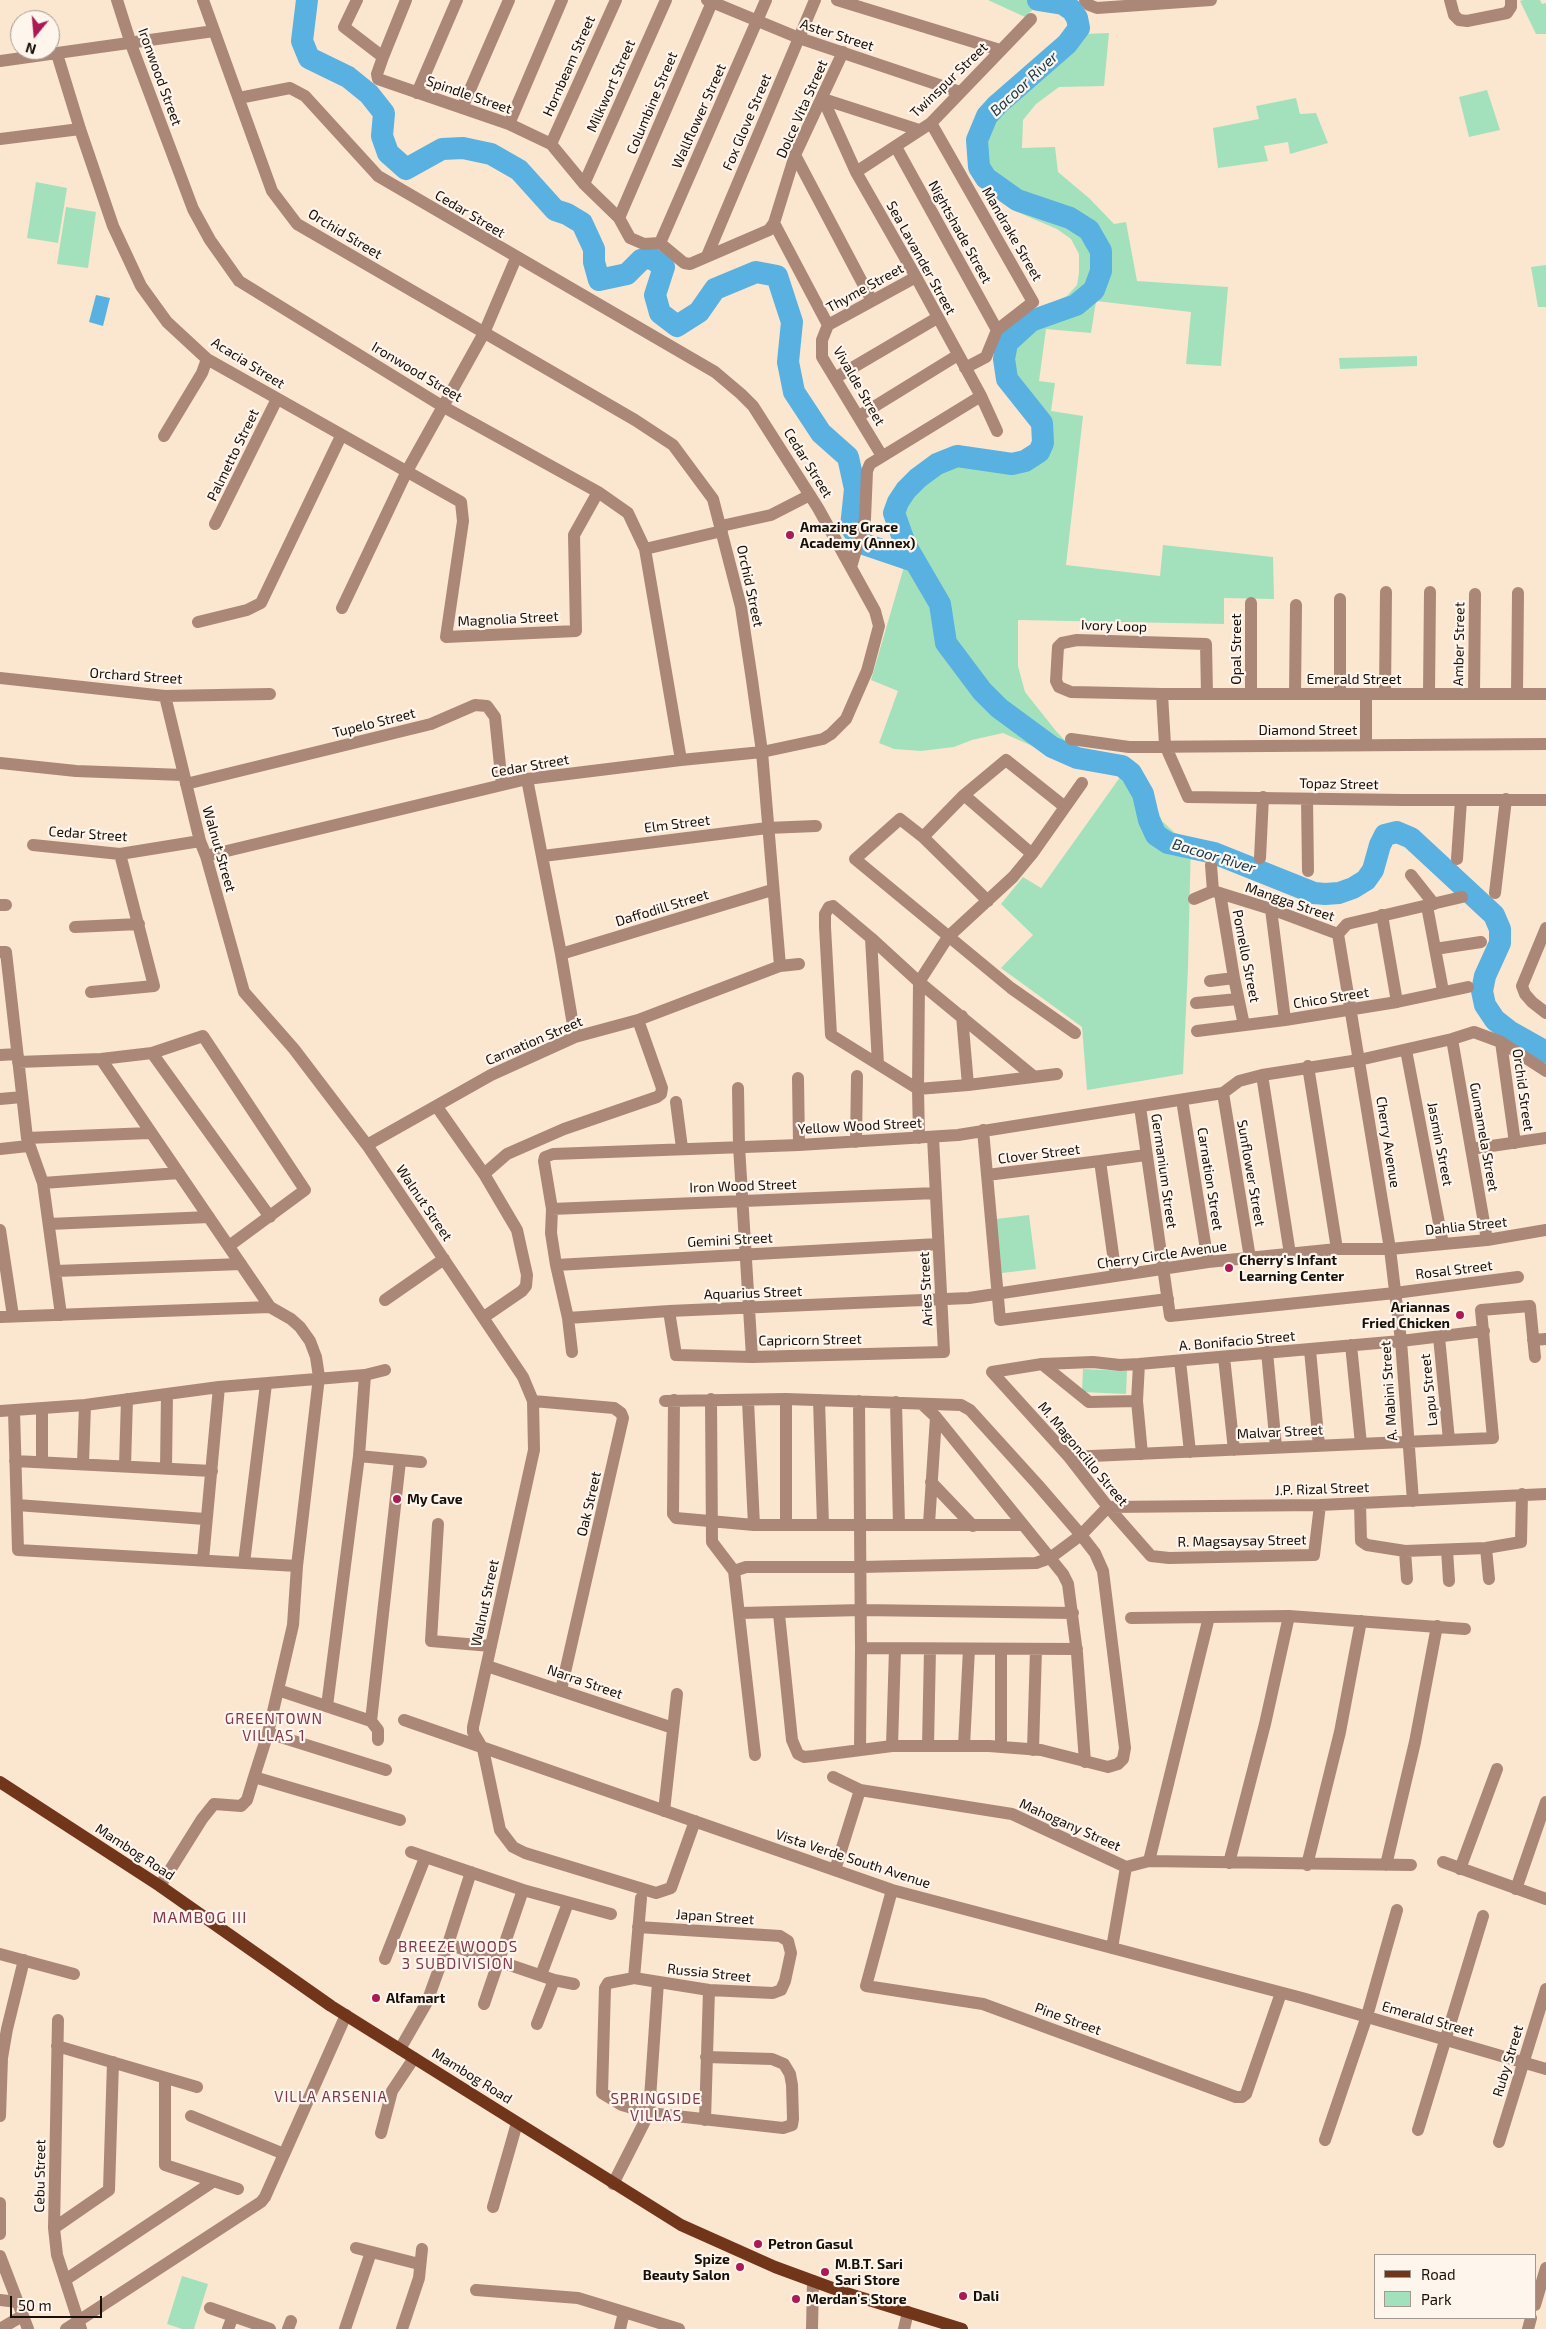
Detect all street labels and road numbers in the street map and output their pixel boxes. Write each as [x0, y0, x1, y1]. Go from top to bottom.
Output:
street label: Hornbeam Street [539, 13, 599, 119]
street label: Aster Street [798, 15, 876, 55]
street label: Ironwood Street [135, 26, 185, 128]
street label: Milkwort Street [583, 37, 639, 135]
street label: Twinspur Street [907, 39, 991, 121]
street label: Columbine Street [623, 49, 681, 157]
street label: Dolce Vita Street [773, 57, 831, 161]
street label: Wallflower Street [668, 61, 730, 171]
street label: Fox Glove Street [719, 71, 775, 173]
street label: Spindle Street [424, 73, 514, 117]
street label: Nightshade Street [925, 178, 995, 286]
street label: Mandrake Street [978, 184, 1046, 284]
street label: Cedar Street [432, 186, 508, 242]
street label: Sea Lavander Street [883, 198, 959, 318]
street label: Orchid Street [305, 205, 385, 263]
street label: Thyme Street [824, 260, 906, 316]
street label: Acacia Street [208, 334, 288, 392]
street label: Ironwood Street [369, 338, 465, 406]
street label: Vivalde Street [830, 343, 888, 429]
street label: Palmetto Street [203, 406, 263, 504]
street label: Cedar Street [780, 425, 836, 501]
street label: Orchid Street [733, 544, 767, 628]
street label: Amber Street [1450, 602, 1468, 686]
street label: Magnolia Street [457, 608, 559, 630]
street label: Opal Street [1228, 613, 1244, 685]
street label: Ivory Loop [1081, 616, 1147, 636]
street label: Orchard Street [89, 664, 183, 688]
street label: Emerald Street [1306, 671, 1402, 687]
street label: Tupelo Street [331, 705, 417, 741]
street label: Diamond Street [1259, 722, 1357, 738]
street label: Cedar Street [490, 751, 570, 781]
street label: Topaz Street [1299, 775, 1379, 793]
street label: Walnut Street [199, 804, 239, 894]
street label: Elm Street [643, 812, 711, 836]
street label: Cedar Street [48, 823, 128, 845]
street label: Mangga Street [1243, 879, 1337, 925]
street label: Daffodill Street [613, 886, 711, 930]
street label: Pomello Street [1229, 908, 1263, 1004]
street label: Chico Street [1292, 984, 1370, 1012]
street label: Carnation Street [483, 1013, 585, 1069]
street label: Orchid Street [1509, 1048, 1537, 1132]
street label: Gumamela Street [1466, 1081, 1502, 1193]
street label: Cherry Avenue [1372, 1095, 1404, 1189]
street label: Jasmin Street [1424, 1100, 1456, 1188]
street label: Germanium Street [1148, 1113, 1180, 1229]
street label: Yellow Wood Street [797, 1114, 923, 1138]
street label: Sunflower Street [1233, 1118, 1269, 1228]
street label: Carnation Street [1194, 1126, 1226, 1232]
street label: Clover Street [997, 1141, 1081, 1167]
street label: Walnut Street [392, 1162, 456, 1244]
street label: Iron Wood Street [689, 1176, 797, 1196]
street label: Dahlia Street [1424, 1213, 1508, 1239]
street label: Gemini Street [687, 1229, 773, 1251]
street label: Cherry Circle Avenue [1096, 1238, 1228, 1272]
street label: Aries Street [916, 1251, 936, 1327]
street label: Rosal Street [1415, 1257, 1493, 1283]
street label: Aquarius Street [703, 1283, 803, 1303]
street label: A. Bonifacio Street [1178, 1328, 1296, 1354]
street label: Capricorn Street [758, 1331, 862, 1349]
street label: A. Mabini Street [1377, 1340, 1401, 1442]
street label: Lapu Street [1417, 1353, 1441, 1427]
street label: M. Magoncillo Street [1034, 1398, 1132, 1510]
street label: Malvar Street [1236, 1421, 1324, 1443]
street label: Oak Street [573, 1470, 605, 1538]
street label: J.P. Rizal Street [1274, 1479, 1370, 1499]
street label: R. Magsaysay Street [1177, 1531, 1307, 1551]
street label: Walnut Street [468, 1558, 502, 1648]
street label: Narra Street [545, 1661, 625, 1703]
street label: Mahogany Street [1017, 1795, 1123, 1855]
street label: Mambog Road [92, 1820, 178, 1884]
street label: Vista Verde South Avenue [773, 1826, 933, 1892]
street label: Japan Street [675, 1906, 755, 1928]
street label: Russia Street [666, 1960, 752, 1986]
street label: Emerald Street [1380, 1998, 1476, 2040]
street label: Pine Street [1033, 1999, 1103, 2039]
street label: Ruby Street [1489, 2023, 1527, 2099]
street label: Mambog Road [429, 2045, 515, 2107]
street label: Cebu Street [31, 2139, 49, 2213]

